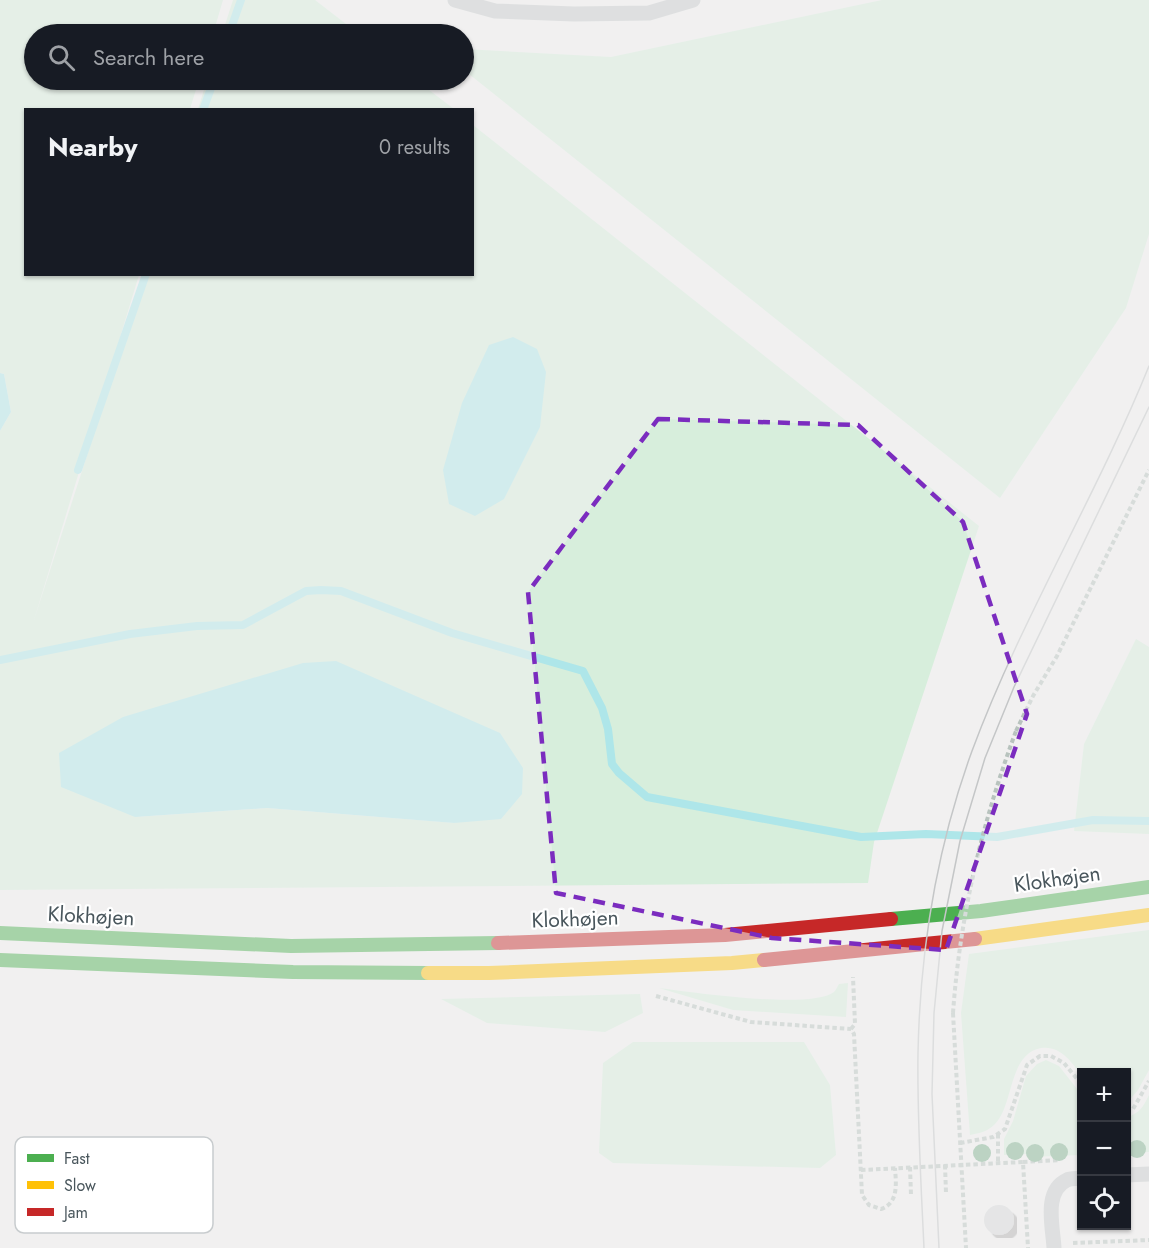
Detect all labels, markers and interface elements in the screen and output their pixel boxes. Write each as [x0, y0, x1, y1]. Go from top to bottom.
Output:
search box [24, 24, 474, 90]
icon: search [45, 41, 78, 74]
text: Search here [93, 41, 204, 73]
text: Nearby [48, 128, 137, 166]
text: 0 results [379, 133, 450, 162]
street label: Klokhøjen [1012, 858, 1102, 900]
street label: Klokhøjen [47, 899, 135, 933]
street label: Klokhøjen [531, 902, 619, 936]
map controls [1077, 1068, 1131, 1230]
button: + [1077, 1068, 1131, 1122]
button: − [1077, 1122, 1131, 1176]
legend [15, 1137, 213, 1233]
text: Fast [64, 1147, 90, 1170]
text: Slow [64, 1174, 96, 1197]
button: locate [1077, 1176, 1131, 1230]
text: Jam [62, 1201, 88, 1224]

